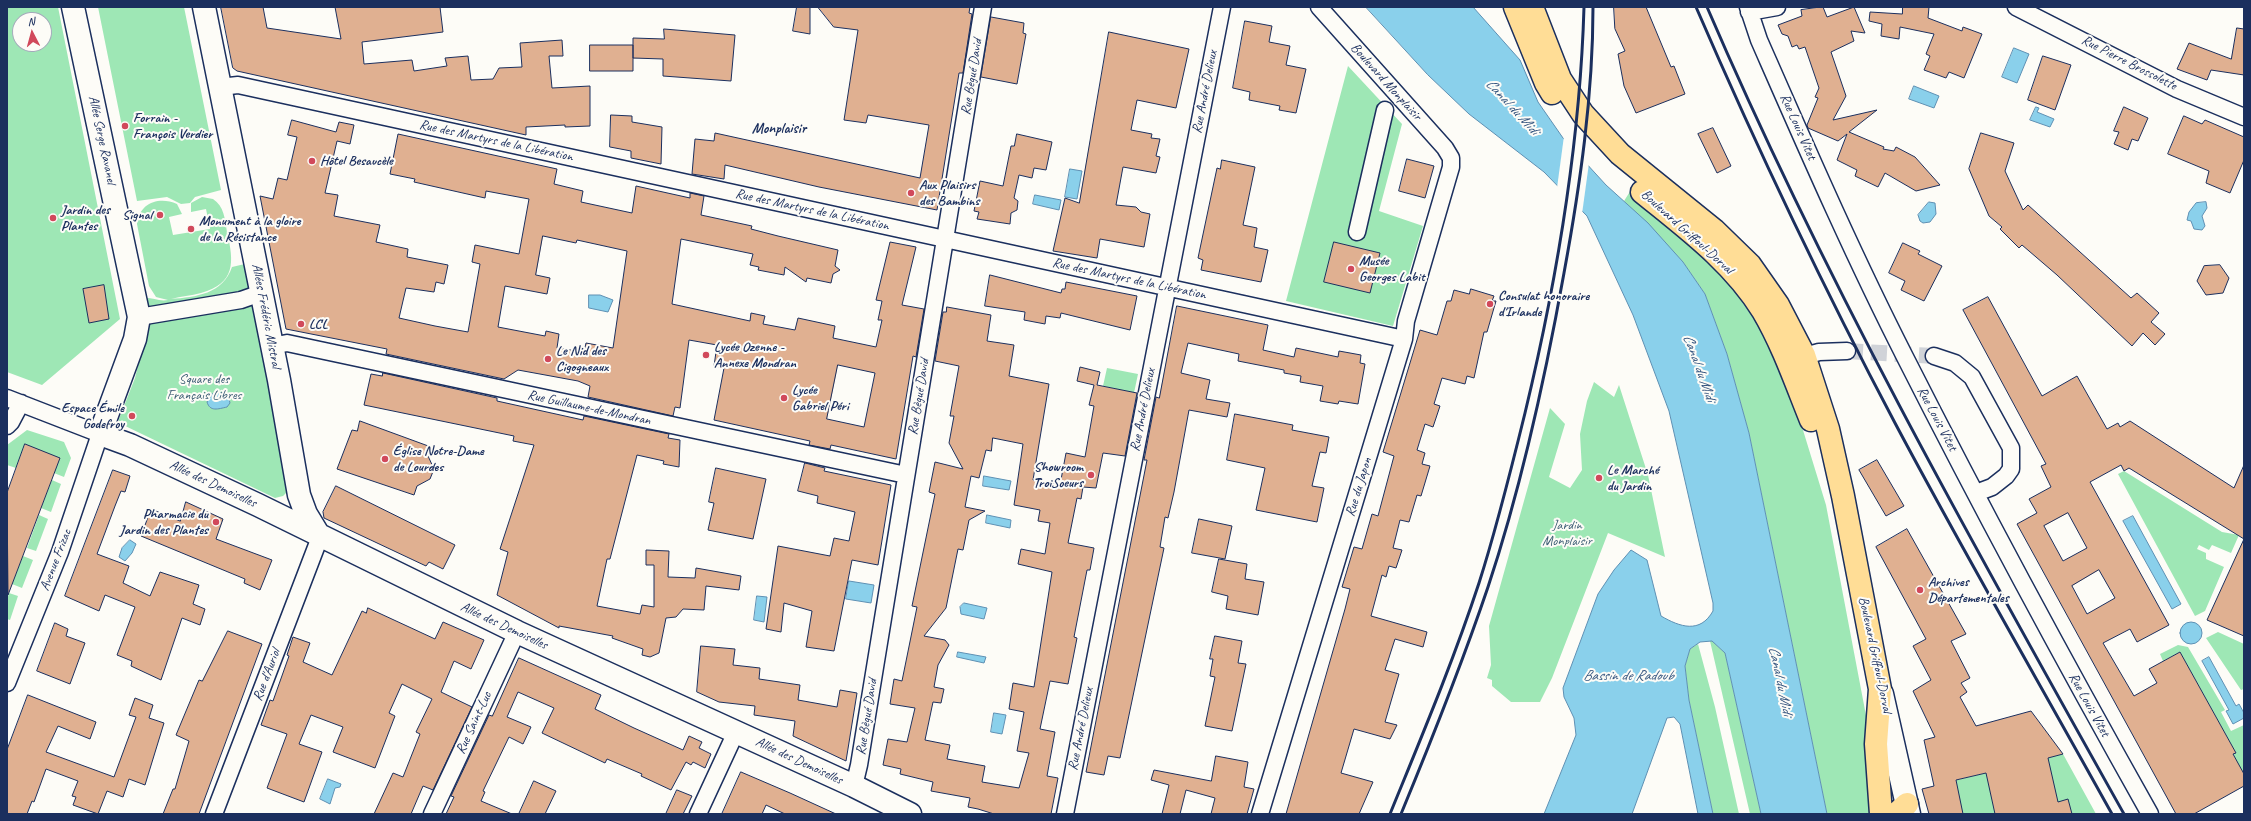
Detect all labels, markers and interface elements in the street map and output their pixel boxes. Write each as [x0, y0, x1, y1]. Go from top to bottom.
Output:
north arrow [12, 12, 52, 52]
text: N [27, 14, 35, 28]
street label: Rue Pierre Brossolette [2079, 32, 2179, 94]
street label: Rue Bègué David [958, 38, 986, 116]
street label: Boulevard Monplaisir [1347, 40, 1425, 124]
street label: Rue André Delieux [1189, 49, 1221, 135]
water label: Canal du Midi [1482, 75, 1542, 139]
street label: Rue Louis Vitet [1776, 91, 1820, 163]
street label: Allée Serge Ravanel [84, 94, 120, 186]
place label: Forrain - François Verdier [133, 110, 212, 142]
street label: Rue des Martyrs de la Libération [418, 117, 574, 165]
district label: Monplaisir [752, 120, 806, 138]
marker: Forrain - François Verdier [120, 121, 130, 131]
place label: Hôtel Besaucèle [320, 153, 393, 169]
marker: Hôtel Besaucèle [307, 156, 317, 166]
place label: Aux Plaisirs des Bambins [919, 177, 979, 210]
street label: Rue des Martyrs de la Libération [734, 186, 890, 234]
street label: Boulevard Griffoul-Dorval [1637, 186, 1737, 278]
marker: Aux Plaisirs des Bambins [906, 188, 916, 198]
place label: Jardin des Plantes [61, 202, 110, 234]
place label: Signal [122, 207, 152, 223]
marker: Signal [155, 210, 165, 220]
marker: Jardin des Plantes [48, 213, 58, 223]
place label: Monument à la gloire de la Résistance [199, 213, 300, 246]
marker: Monument à la gloire de la Résistance [186, 224, 196, 234]
place label: Musée Georges Labit [1359, 253, 1425, 286]
street label: Rue des Martyrs de la Libération [1051, 255, 1207, 303]
street label: Allées Frédéric Mistral [248, 262, 284, 370]
marker: Musée Georges Labit [1346, 264, 1356, 274]
place label: Consulat honoraire d'Irlande [1498, 288, 1589, 320]
marker: Consulat honoraire d'Irlande [1485, 299, 1495, 309]
place label: LCL [309, 316, 327, 332]
marker: LCL [296, 319, 306, 329]
water label: Canal du Midi [1679, 332, 1719, 404]
place label: Lycée Ozenne - Annexe Mondran [714, 339, 796, 372]
place label: Le Nid des Cigogneaux [556, 343, 608, 376]
marker: Lycée Ozenne - Annexe Mondran [701, 350, 711, 360]
marker: Le Nid des Cigogneaux [543, 354, 553, 364]
street label: Rue Bègué David [905, 358, 933, 436]
street label: Rue André Delieux [1127, 367, 1159, 453]
park label: Square des Français Libres [167, 371, 241, 404]
place label: Lycée Gabriel Péri [792, 382, 849, 414]
street label: Rue Louis Vitet [1913, 384, 1961, 454]
street label: Rue Guillaume-de-Mondran [526, 387, 652, 429]
marker: Lycée Gabriel Péri [779, 393, 789, 403]
place label: Espace Émile Godefroy [61, 400, 124, 432]
marker: Espace Émile Godefroy [127, 411, 137, 421]
place label: Église Notre-Dame de Lourdes [393, 443, 484, 476]
marker: Église Notre-Dame de Lourdes [380, 454, 390, 464]
street label: Rue du Japon [1342, 455, 1376, 519]
street label: Allée des Demoiselles [167, 457, 259, 511]
place label: Showroom TroiSoeurs [1033, 459, 1083, 492]
place label: Le Marché du Jardin [1607, 462, 1659, 494]
marker: Showroom TroiSoeurs [1086, 470, 1096, 480]
marker: Le Marché du Jardin [1594, 473, 1604, 483]
place label: Pharmacie du Jardin des Plantes [120, 506, 208, 538]
marker: Pharmacie du Jardin des Plantes [211, 517, 221, 527]
park label: Jardin Monplaisir [1542, 517, 1592, 550]
street label: Avenue Frizac [37, 527, 75, 593]
place label: Archives Départementales [1928, 574, 2009, 606]
marker: Archives Départementales [1915, 585, 1925, 595]
street label: Boulevard Griffoul-Dorval [1854, 595, 1896, 715]
street label: Allée des Demoiselles [458, 599, 550, 653]
water label: Canal du Midi [1764, 645, 1796, 717]
street label: Rue d'Auriol [249, 647, 285, 703]
water label: Bassin de Radoub [1583, 667, 1673, 685]
street label: Rue Louis Vitet [2065, 670, 2113, 740]
street label: Rue Bègué David [853, 678, 881, 756]
street label: Rue André Delieux [1065, 686, 1097, 772]
street label: Rue Saint-Luc [452, 689, 496, 757]
street label: Allée des Demoiselles [753, 734, 845, 788]

